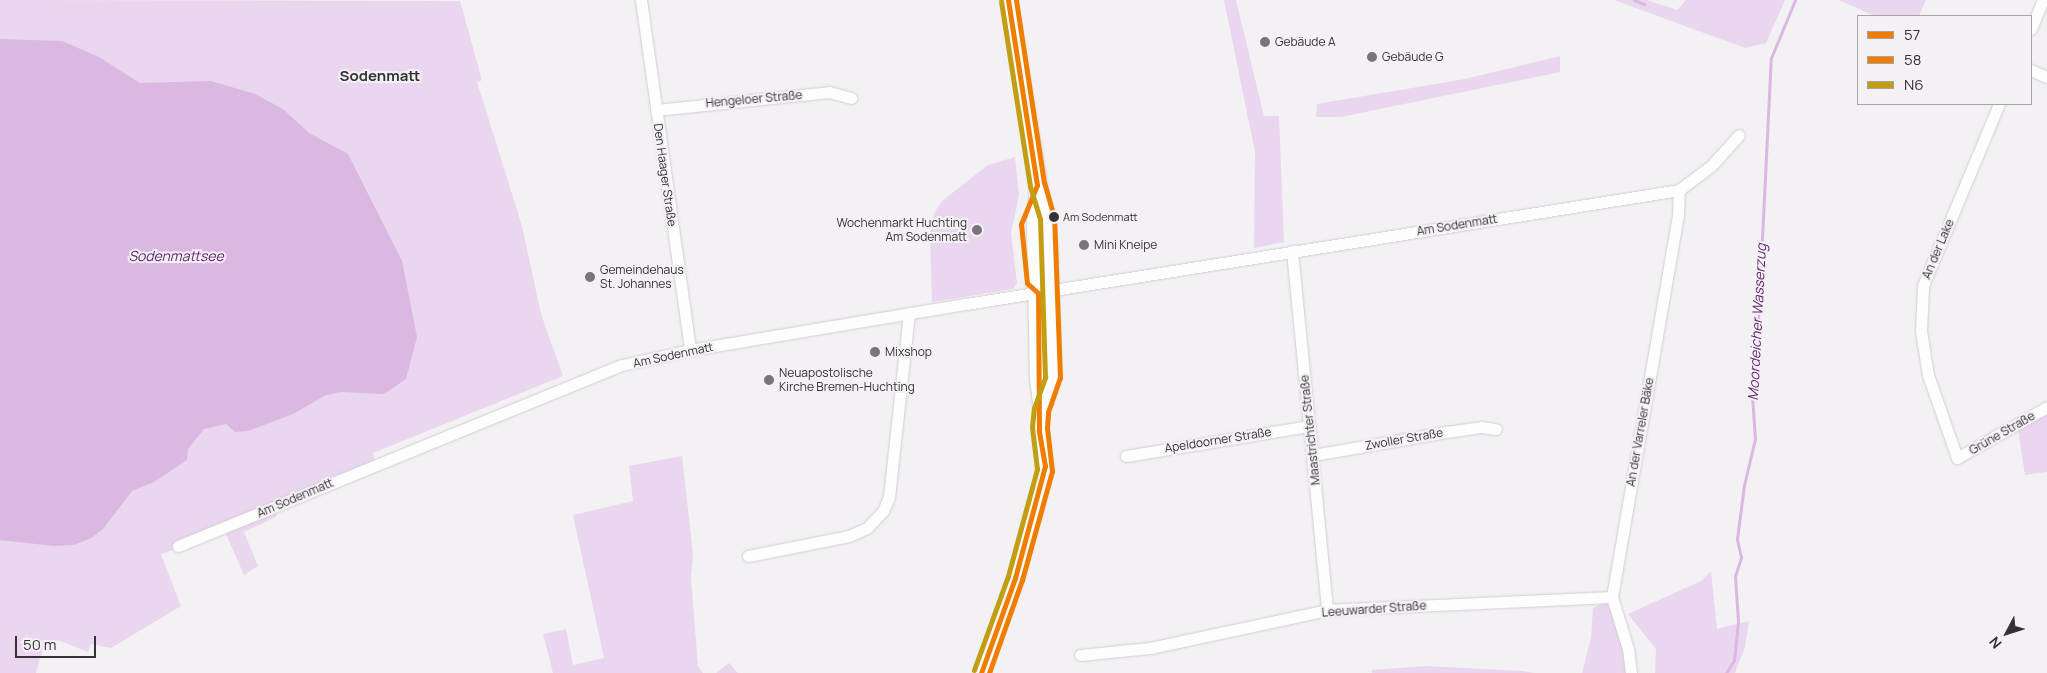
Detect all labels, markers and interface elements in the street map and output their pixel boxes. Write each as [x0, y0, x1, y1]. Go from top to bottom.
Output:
legend [1857, 15, 2032, 105]
text: 57 [1904, 24, 1920, 45]
place label: Gebäude A [1275, 35, 1335, 49]
marker: Gebäude A [1259, 36, 1271, 48]
text: 58 [1904, 49, 1921, 70]
place label: Gebäude G [1382, 50, 1443, 64]
marker: Gebäude G [1366, 51, 1378, 63]
district label: Sodenmatt [340, 67, 420, 85]
text: N6 [1904, 74, 1924, 95]
street label: Hengeloer Straße [705, 88, 803, 110]
street label: Den Haager Straße [651, 123, 679, 227]
place label: Am Sodenmatt [1063, 210, 1138, 224]
marker: Am Sodenmatt [1049, 212, 1059, 222]
street label: Am Sodenmatt [1416, 212, 1498, 238]
place label: Wochenmarkt Huchting Am Sodenmatt [836, 216, 967, 244]
street label: An der Lake [1919, 217, 1957, 281]
marker: Wochenmarkt Huchting Am Sodenmatt [971, 224, 983, 236]
place label: Mini Kneipe [1094, 238, 1157, 252]
marker: Mini Kneipe [1078, 239, 1090, 251]
water label: Moordeicher Wasserzug [1744, 243, 1770, 401]
water label: Sodenmattsee [128, 248, 224, 264]
place label: Gemeindehaus St. Johannes [600, 263, 684, 291]
marker: Gemeindehaus St. Johannes [584, 271, 596, 283]
street label: Am Sodenmatt [632, 339, 714, 371]
place label: Mixshop [885, 345, 932, 359]
marker: Mixshop [869, 346, 881, 358]
place label: Neuapostolische Kirche Bremen-Huchting [779, 366, 915, 394]
marker: Neuapostolische Kirche Bremen-Huchting [763, 374, 775, 386]
street label: Maastrichter Straße [1297, 374, 1323, 486]
street label: An der Varreler Bäke [1623, 376, 1657, 488]
street label: Grüne Straße [1967, 408, 2037, 458]
street label: Apeldoorner Straße [1163, 424, 1273, 456]
street label: Zwoller Straße [1364, 425, 1444, 453]
street label: Am Sodenmatt [255, 475, 335, 521]
street label: Leeuwarder Straße [1321, 598, 1427, 620]
north arrow [1982, 608, 2032, 658]
scale bar [18, 626, 99, 658]
text: N [1985, 633, 2006, 653]
text: 50 m [23, 634, 57, 655]

